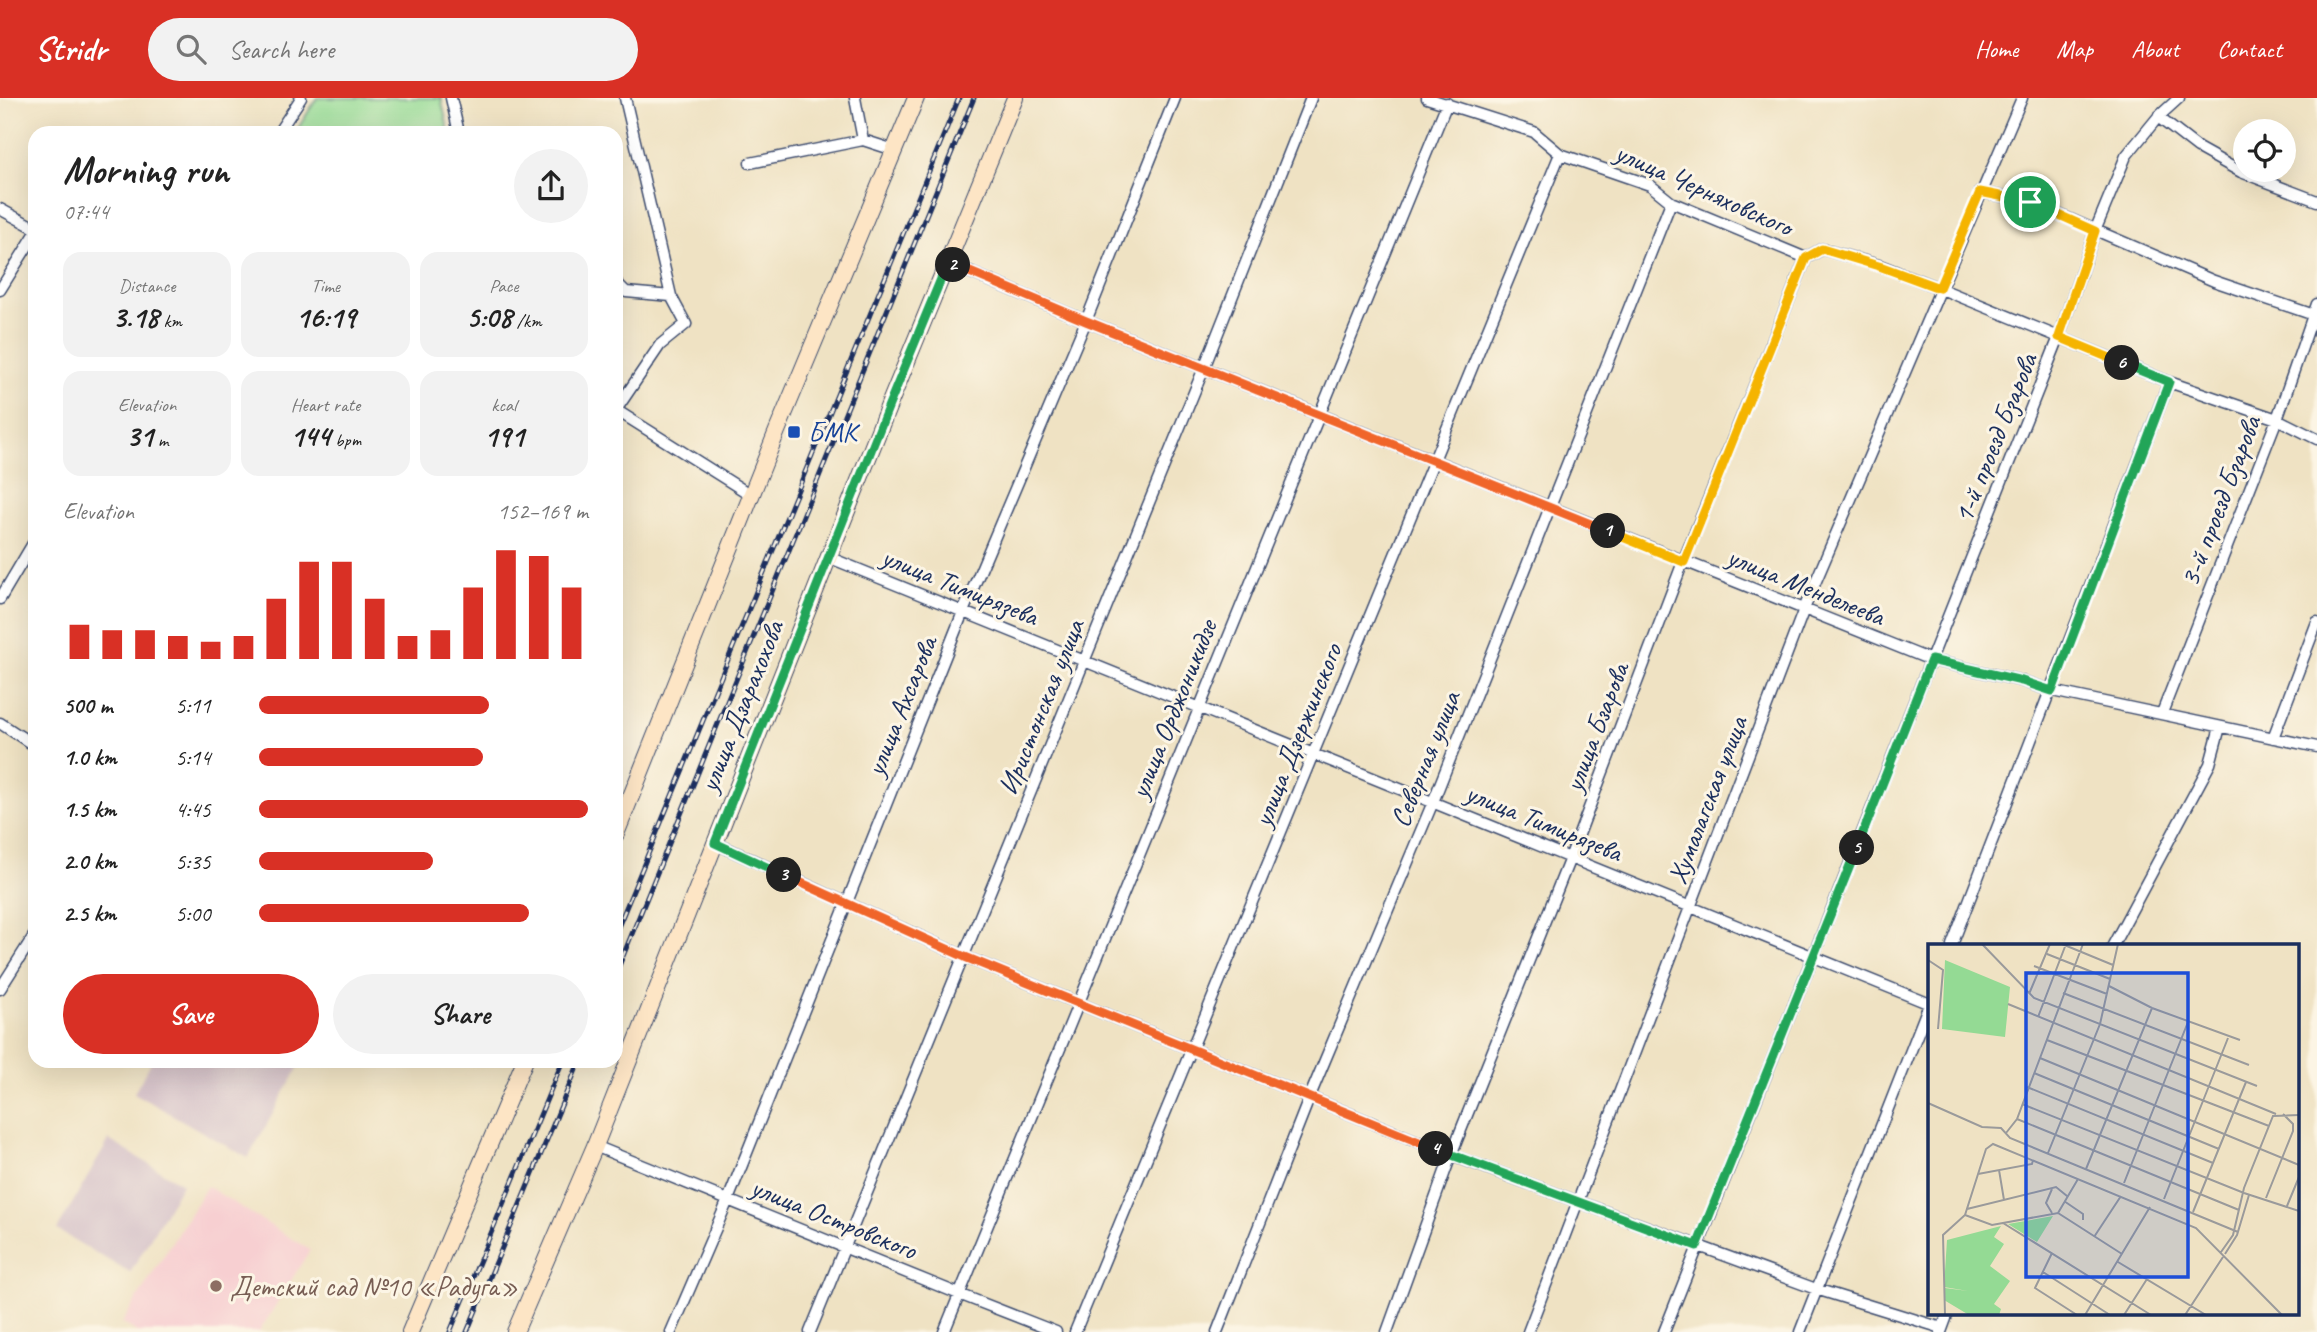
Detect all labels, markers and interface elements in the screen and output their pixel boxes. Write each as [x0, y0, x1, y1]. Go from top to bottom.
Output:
search box [148, 18, 638, 81]
text: Stridr [35, 28, 106, 70]
icon: search [172, 30, 210, 68]
text: Search here [228, 33, 334, 66]
text: Home [1975, 34, 2018, 64]
text: Map [2056, 34, 2093, 64]
text: About [2131, 34, 2179, 64]
text: Contact [2217, 34, 2282, 64]
map controls [2233, 119, 2296, 182]
button: locate [2233, 119, 2296, 182]
street label: улица Черняховского [1608, 133, 1801, 245]
text: Morning run [63, 147, 229, 194]
button: share [514, 149, 588, 223]
pin [2000, 172, 2060, 232]
icon: arrive [2011, 183, 2049, 221]
text: 07:44 [63, 197, 109, 226]
pin: 2 [936, 248, 970, 282]
text: 2 [948, 252, 957, 276]
text: Distance [119, 274, 176, 298]
text: Time [311, 274, 340, 298]
text: Pace [489, 274, 518, 298]
text: 3.18 [112, 298, 159, 336]
text: 16:19 [295, 298, 356, 336]
text: 5:08 [466, 298, 512, 336]
text: km [159, 309, 182, 333]
text: /km [512, 309, 542, 333]
pin: 6 [2104, 345, 2140, 380]
street label: 1-й проезд Бзарова [1945, 346, 2046, 528]
text: 6 [2117, 350, 2126, 374]
text: Elevation [118, 393, 176, 417]
text: Heart rate [291, 393, 360, 417]
text: kcal [491, 393, 516, 417]
street label: 3-й проезд Бзарова [2171, 409, 2269, 591]
place label: БМК [808, 415, 860, 450]
text: 31 [126, 417, 153, 455]
text: 144 [290, 417, 330, 455]
text: 191 [484, 417, 524, 455]
marker: БМК [786, 424, 802, 440]
text: m [153, 428, 168, 452]
text: bpm [330, 428, 361, 452]
text: Elevation [63, 497, 134, 526]
text: 152–169 m [497, 497, 588, 526]
pin: 1 [1590, 514, 1626, 548]
text: 1 [1603, 518, 1612, 542]
street label: улица Тимирязева [875, 538, 1045, 634]
street label: улица Менделеева [1720, 538, 1891, 634]
street label: Иристонская улица [990, 613, 1093, 800]
street label: улица Орджоникидзе [1121, 613, 1225, 805]
street label: улица Дзарахохова [690, 614, 792, 799]
street label: улица Ахсарова [857, 629, 946, 783]
street label: улица Дзержинского [1244, 637, 1350, 833]
street label: улица Бзарова [1555, 655, 1637, 798]
street label: Северная улица [1382, 684, 1469, 832]
text: 500 m [63, 691, 112, 720]
text: 5:11 [175, 691, 211, 720]
street label: Хумалагская улица [1659, 710, 1756, 889]
text: 1.0 km [63, 743, 117, 772]
text: 5:14 [175, 743, 211, 772]
street label: улица Тимирязева [1459, 774, 1629, 870]
text: 1.5 km [63, 795, 116, 824]
text: 4:45 [175, 795, 211, 824]
pin: 5 [1840, 830, 1874, 866]
text: 5 [1852, 835, 1861, 859]
text: 2.0 km [63, 847, 117, 876]
text: 5:35 [175, 847, 211, 876]
pin: 3 [766, 858, 802, 892]
text: 3 [779, 862, 788, 886]
text: 2.5 km [63, 899, 116, 928]
text: 5:00 [175, 899, 211, 928]
inset map [1928, 944, 2300, 1314]
button: Save [63, 974, 319, 1054]
button: Share [333, 974, 588, 1054]
pin: 4 [1418, 1132, 1454, 1166]
text: 4 [1431, 1136, 1440, 1160]
street label: улица Островского [744, 1168, 924, 1268]
place label: Детский сад №10 «Радуга» [230, 1269, 518, 1304]
marker: Детский сад №10 «Радуга» [208, 1278, 224, 1294]

